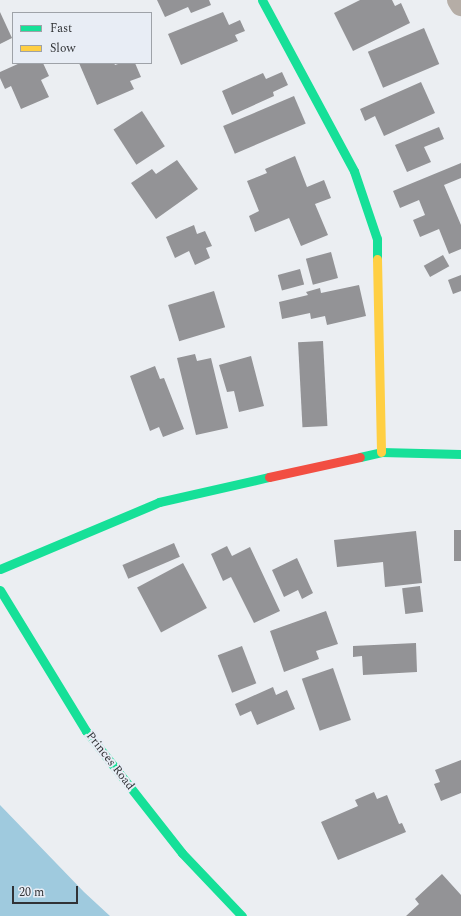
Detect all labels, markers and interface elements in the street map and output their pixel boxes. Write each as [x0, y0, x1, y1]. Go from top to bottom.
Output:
legend [12, 12, 152, 64]
text: Fast [50, 19, 72, 38]
text: Slow [50, 39, 75, 58]
street label: Princes Road [83, 729, 137, 793]
scale bar [14, 878, 80, 904]
text: 20 m [19, 883, 44, 902]

